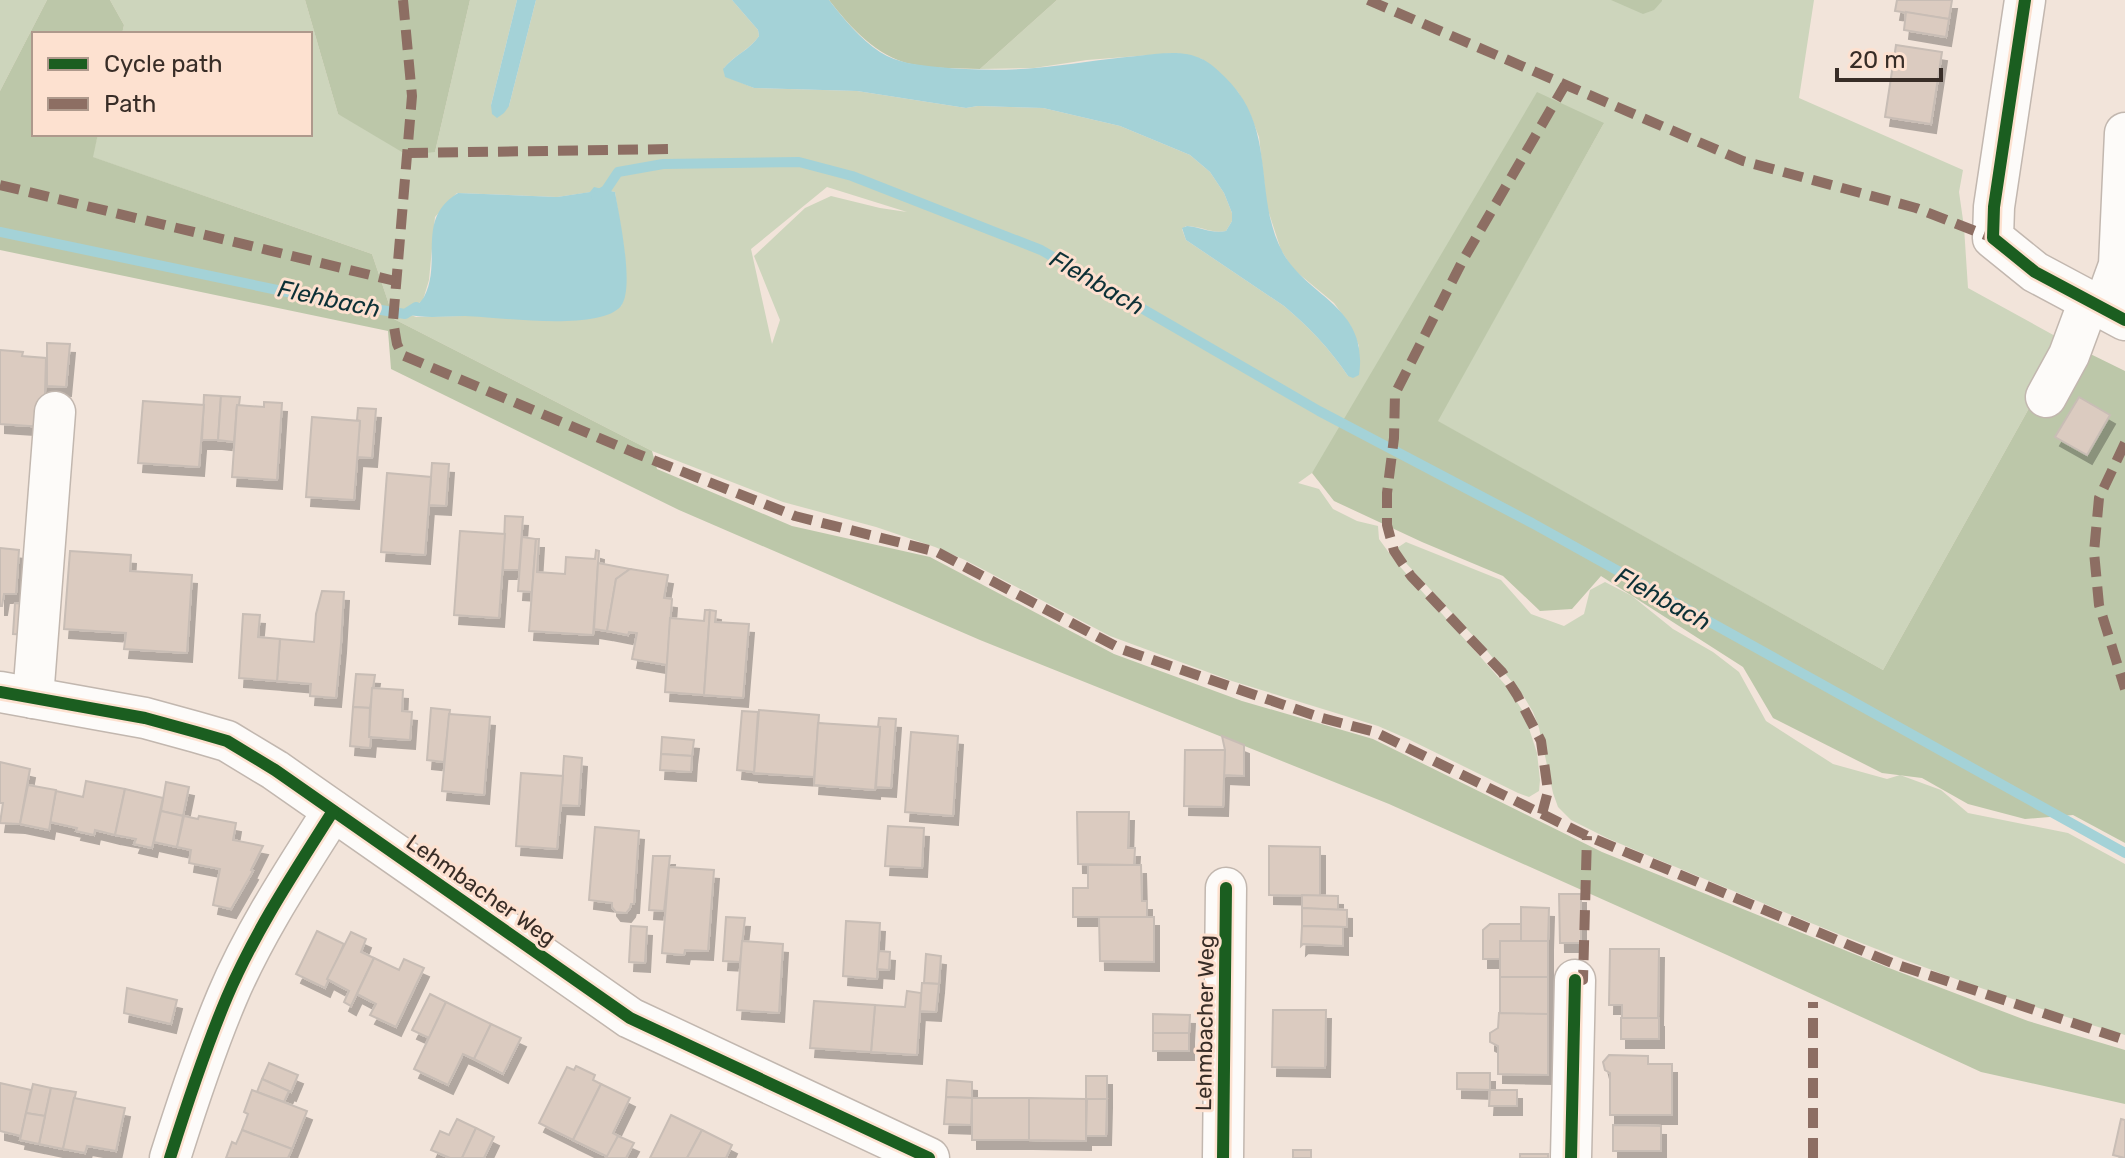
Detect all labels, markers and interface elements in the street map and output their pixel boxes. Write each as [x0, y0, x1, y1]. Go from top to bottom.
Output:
legend [32, 32, 312, 136]
scale bar [1837, 32, 1941, 82]
text: 20 m [1849, 46, 1906, 74]
text: Cycle path [104, 50, 223, 78]
text: Path [104, 90, 156, 118]
water label: Flehbach [1045, 245, 1149, 321]
water label: Flehbach [275, 274, 383, 324]
water label: Flehbach [1611, 562, 1715, 636]
street label: Lehmbacher Weg [401, 828, 561, 952]
street label: Lehmbacher Weg [1190, 935, 1220, 1111]

